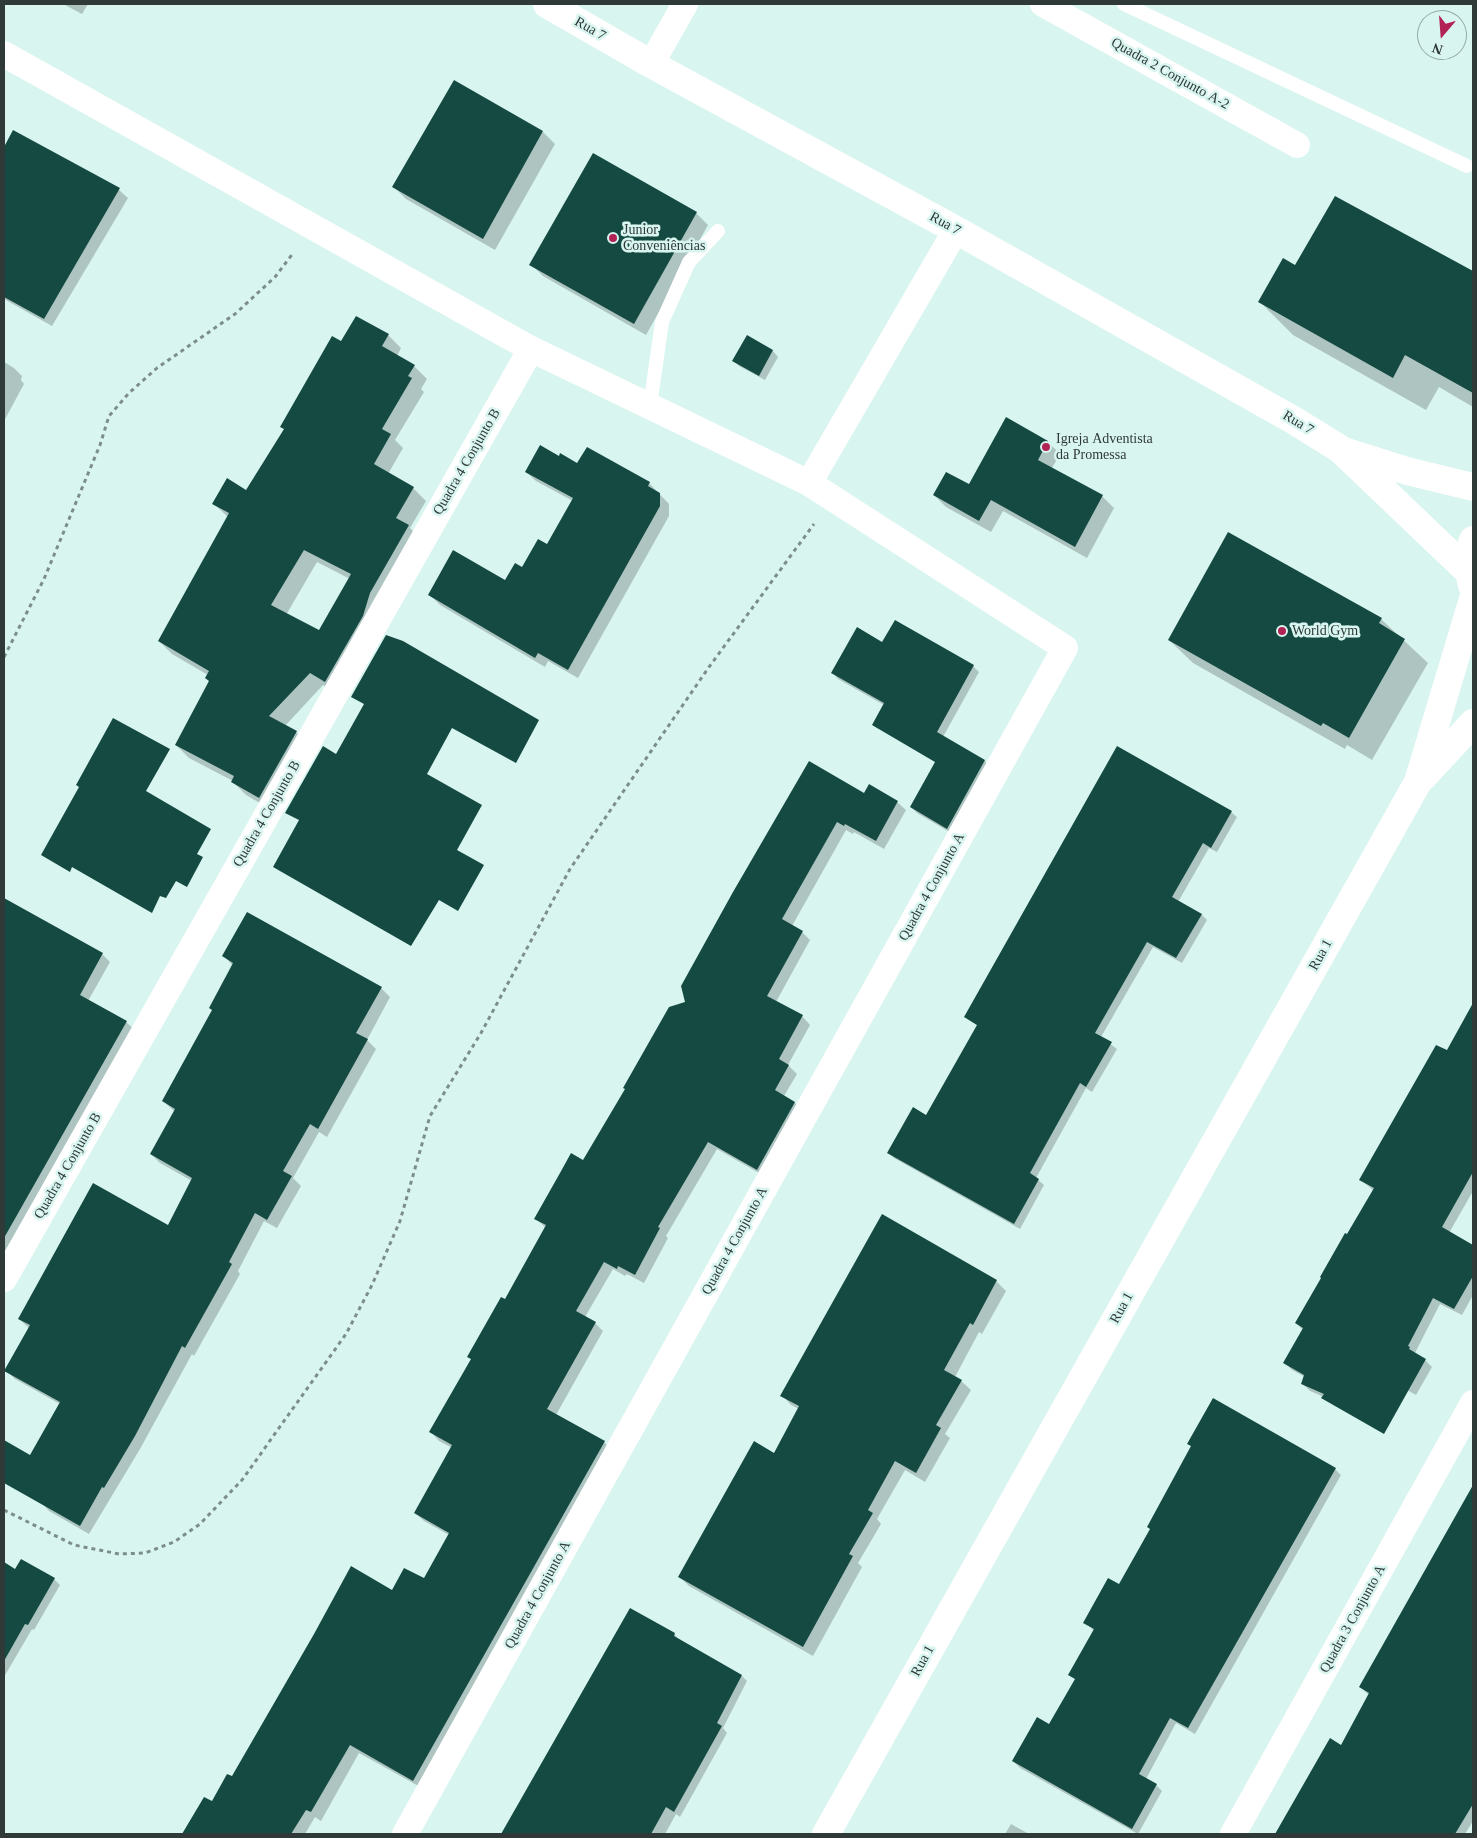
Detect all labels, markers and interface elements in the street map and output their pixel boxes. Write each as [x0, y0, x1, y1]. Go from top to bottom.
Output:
north arrow [1417, 10, 1467, 60]
street label: Rua 7 [571, 13, 609, 45]
street label: Quadra 2 Conjunto A-2 [1108, 35, 1232, 113]
text: N [1430, 40, 1445, 57]
street label: Rua 7 [926, 209, 964, 239]
place label: Junior Conveniências [623, 222, 705, 254]
marker: Junior Conveniências [607, 232, 619, 244]
street label: Quadra 4 Conjunto B [430, 406, 504, 518]
street label: Rua 7 [1280, 407, 1316, 439]
place label: Igreja Adventista da Promessa [1056, 431, 1153, 464]
marker: Igreja Adventista da Promessa [1040, 441, 1052, 453]
place label: World Gym [1292, 623, 1358, 639]
marker: World Gym [1276, 625, 1288, 637]
street label: Quadra 4 Conjunto B [230, 758, 304, 870]
street label: Quadra 4 Conjunto A [895, 830, 969, 944]
street label: Rua 1 [1306, 936, 1336, 974]
street label: Quadra 4 Conjunto B [31, 1110, 105, 1222]
street label: Quadra 4 Conjunto A [698, 1184, 772, 1298]
street label: Rua 1 [1107, 1289, 1137, 1327]
street label: Quadra 4 Conjunto A [501, 1538, 575, 1652]
street label: Quadra 3 Conjunto A [1316, 1562, 1390, 1676]
street label: Rua 1 [908, 1642, 938, 1680]

